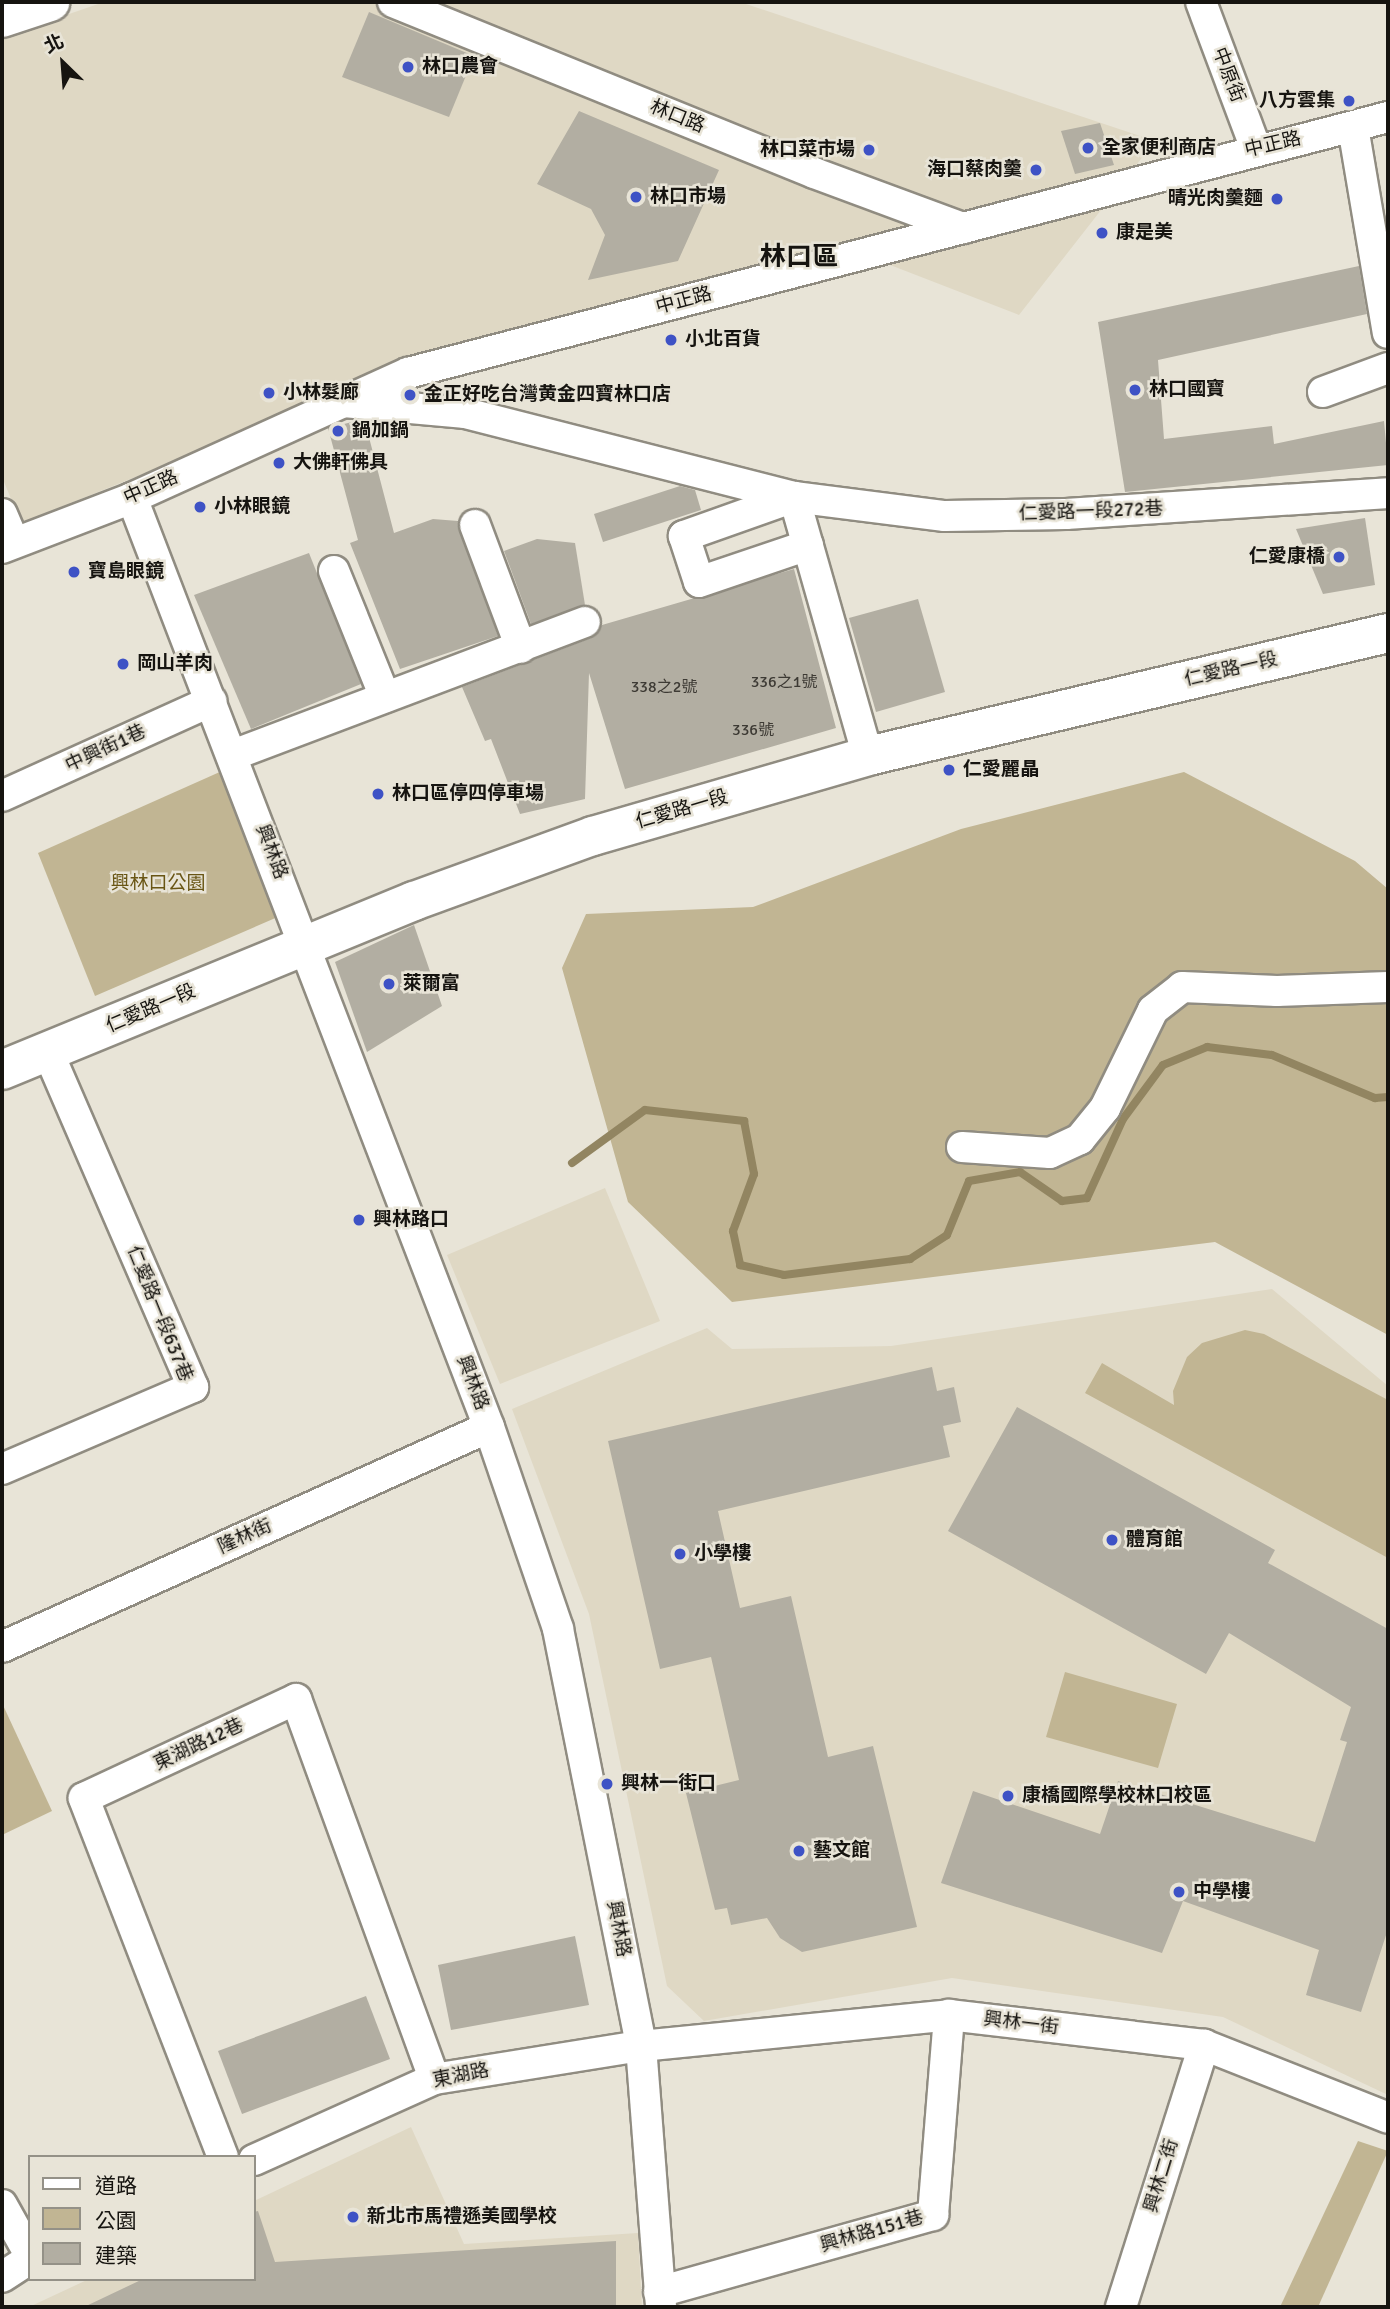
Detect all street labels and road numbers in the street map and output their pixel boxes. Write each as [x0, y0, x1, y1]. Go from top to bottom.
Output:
street label: 中原街 [1207, 44, 1249, 106]
street label: 林口路 [646, 96, 708, 138]
street label: 中正路 [1243, 127, 1303, 163]
street label: 中正路 [654, 283, 714, 319]
street label: 中正路 [120, 466, 182, 510]
street label: 仁愛路一段272巷 [1018, 498, 1164, 526]
street label: 仁愛路一段 [1182, 648, 1280, 692]
street label: 中興街1巷 [62, 720, 150, 778]
street label: 仁愛路一段 [633, 786, 731, 834]
street label: 興林路 [250, 821, 292, 883]
street label: 仁愛路一段 [103, 980, 199, 1038]
street label: 仁愛路一段637巷 [121, 1243, 197, 1385]
street label: 興林路 [451, 1352, 493, 1414]
street label: 隆林街 [214, 1515, 276, 1559]
street label: 東湖路12巷 [150, 1714, 248, 1776]
street label: 興林路 [601, 1899, 635, 1959]
street label: 興林一街 [982, 2008, 1060, 2040]
street label: 東湖路 [431, 2059, 491, 2093]
street label: 興林二街 [1140, 2136, 1184, 2216]
street label: 興林路151巷 [818, 2206, 926, 2258]

